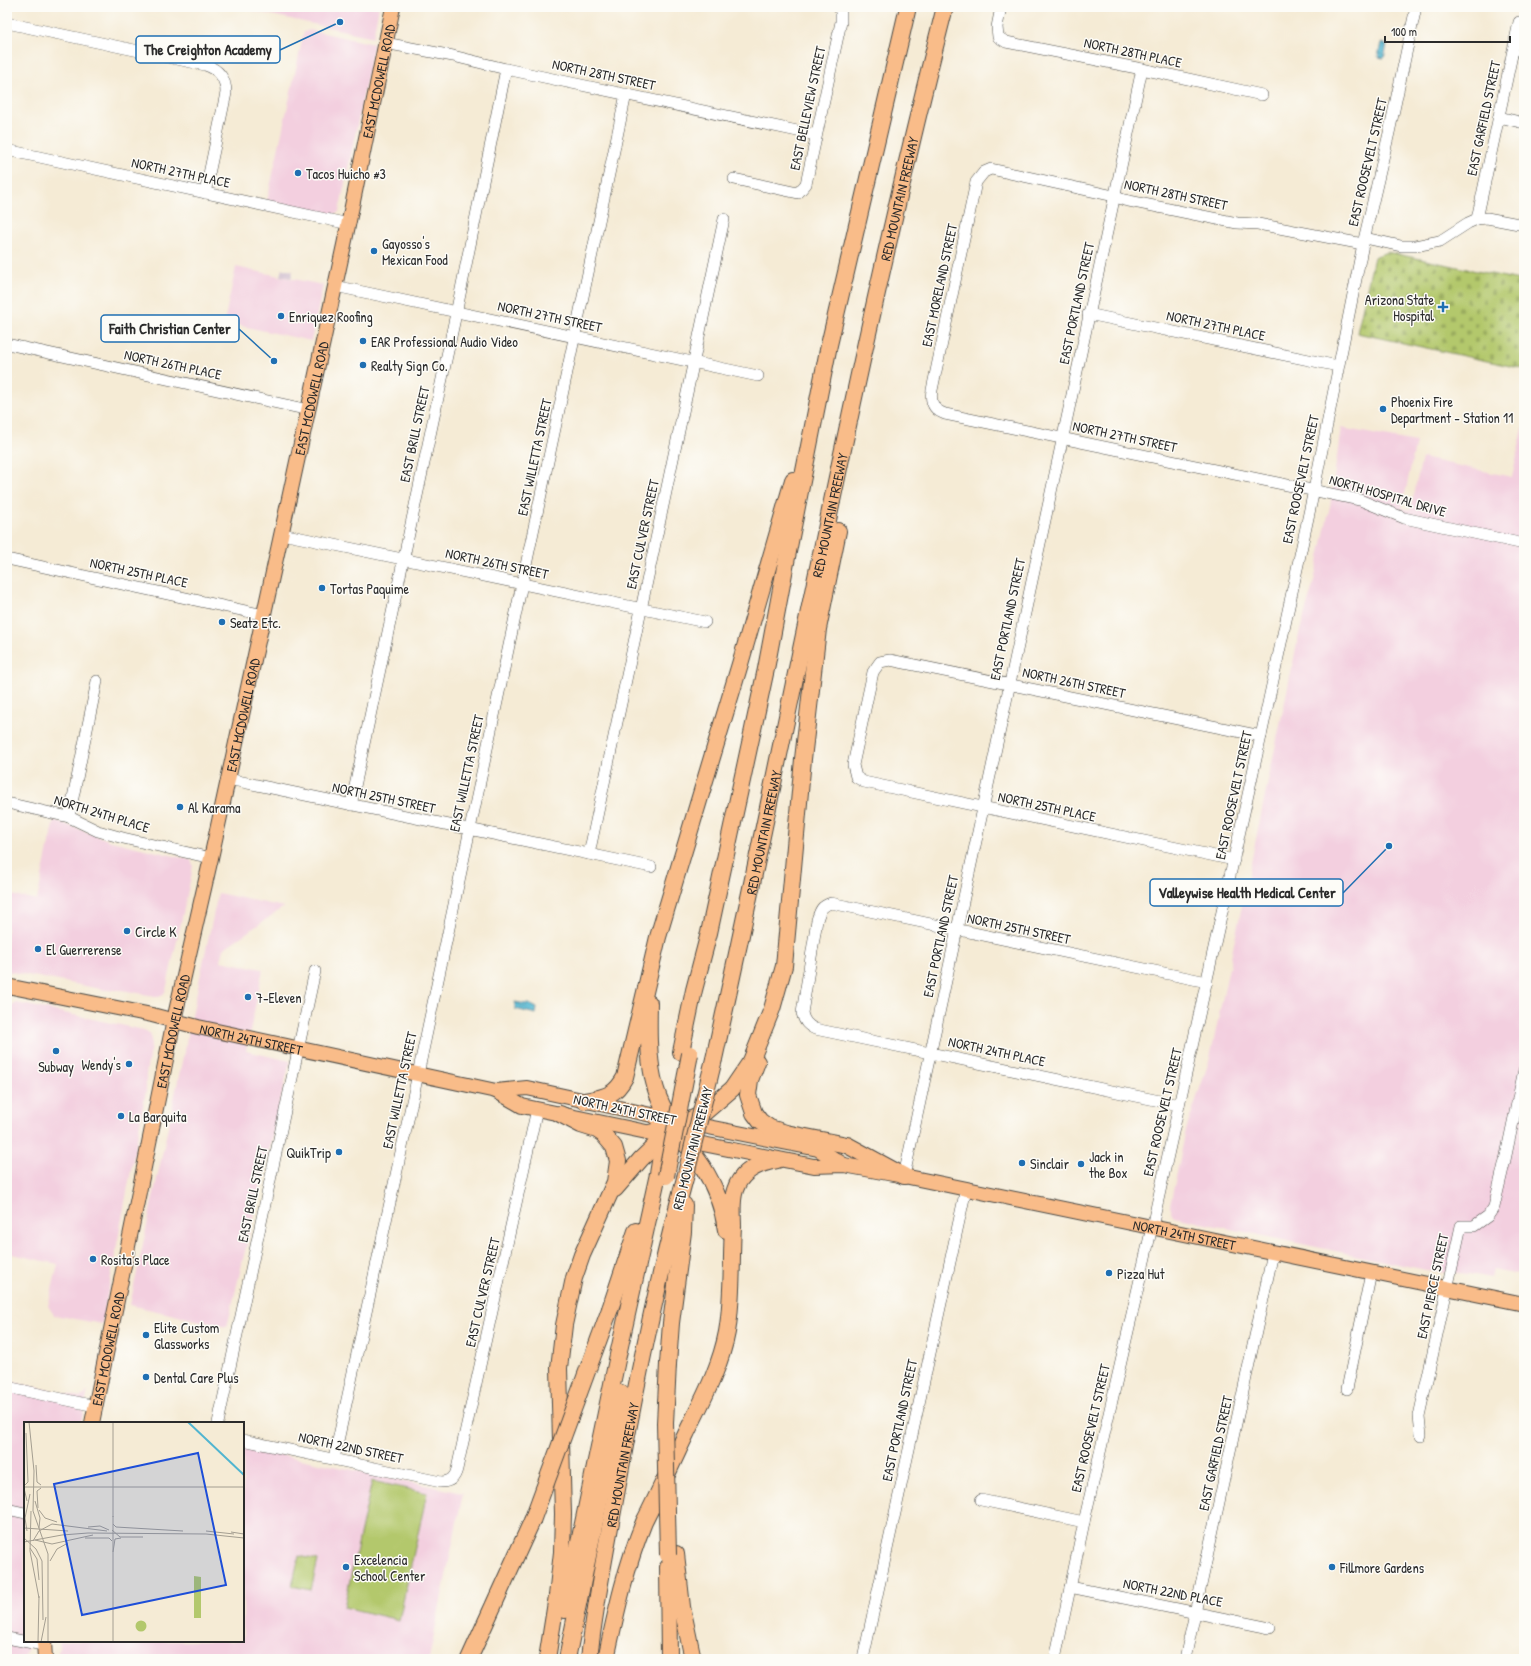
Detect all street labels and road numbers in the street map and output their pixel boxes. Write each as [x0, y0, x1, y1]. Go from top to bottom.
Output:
street label: EAST MCDOWELL ROAD [357, 22, 399, 140]
street label: NORTH 28TH PLACE [1082, 32, 1184, 72]
street label: EAST BELLEVIEW STREET [785, 44, 830, 172]
street label: NORTH 28TH STREET [551, 54, 658, 94]
street label: EAST GARFIELD STREET [1462, 58, 1505, 177]
street label: EAST ROOSEVELT STREET [1343, 96, 1391, 228]
street label: RED MOUNTAIN FREEWAY [875, 134, 922, 262]
street label: NORTH 27TH PLACE [130, 152, 232, 192]
street label: NORTH 28TH STREET [1123, 174, 1230, 214]
street label: EAST MORELAND STREET [917, 221, 961, 348]
street label: EAST PORTLAND STREET [1054, 240, 1098, 366]
street label: NORTH 27TH STREET [496, 296, 604, 336]
street label: NORTH 27TH PLACE [1165, 305, 1267, 345]
street label: EAST MCDOWELL ROAD [289, 339, 332, 457]
street label: NORTH 26TH PLACE [123, 344, 223, 384]
street label: EAST BRILL STREET [395, 384, 434, 484]
street label: EAST WILLETTA STREET [512, 396, 556, 517]
street label: EAST ROOSEVELT STREET [1277, 412, 1323, 545]
street label: NORTH 27TH STREET [1071, 416, 1179, 456]
street label: RED MOUNTAIN FREEWAY [807, 450, 852, 579]
street label: NORTH HOSPITAL DRIVE [1327, 469, 1449, 521]
street label: EAST CULVER STREET [621, 477, 663, 591]
street label: NORTH 26TH STREET [444, 543, 551, 583]
street label: NORTH 25TH PLACE [88, 552, 190, 592]
street label: EAST PORTLAND STREET [985, 556, 1029, 682]
street label: EAST MCDOWELL ROAD [221, 656, 264, 773]
street label: NORTH 26TH STREET [1021, 662, 1128, 702]
street label: EAST WILLETTA STREET [444, 712, 488, 833]
street label: EAST ROOSEVELT STREET [1210, 728, 1256, 861]
street label: RED MOUNTAIN FREEWAY [740, 767, 785, 896]
street label: NORTH 25TH STREET [331, 777, 438, 817]
street label: NORTH 25TH PLACE [996, 786, 1098, 826]
street label: NORTH 24TH PLACE [52, 789, 152, 837]
street label: EAST PORTLAND STREET [918, 873, 962, 999]
street label: NORTH 25TH STREET [966, 908, 1073, 948]
street label: EAST MCDOWELL ROAD [151, 972, 194, 1090]
street label: NORTH 24TH STREET [198, 1018, 305, 1059]
street label: EAST WILLETTA STREET [377, 1029, 421, 1150]
street label: NORTH 24TH PLACE [947, 1031, 1047, 1071]
street label: EAST ROOSEVELT STREET [1138, 1046, 1186, 1178]
street label: RED MOUNTAIN FREEWAY [667, 1083, 717, 1212]
street label: NORTH 24TH STREET [572, 1089, 678, 1129]
street label: EAST BRILL STREET [233, 1144, 272, 1244]
street label: NORTH 24TH STREET [1131, 1214, 1238, 1254]
street label: EAST PIERCE STREET [1412, 1231, 1453, 1340]
street label: EAST CULVER STREET [460, 1235, 504, 1349]
street label: EAST MCDOWELL ROAD [86, 1289, 128, 1407]
street label: EAST PORTLAND STREET [877, 1357, 921, 1483]
street label: EAST ROOSEVELT STREET [1066, 1362, 1114, 1494]
street label: EAST GARFIELD STREET [1194, 1393, 1237, 1512]
street label: RED MOUNTAIN FREEWAY [601, 1400, 643, 1529]
street label: NORTH 22ND STREET [297, 1427, 406, 1467]
street label: NORTH 22ND PLACE [1122, 1573, 1224, 1611]

